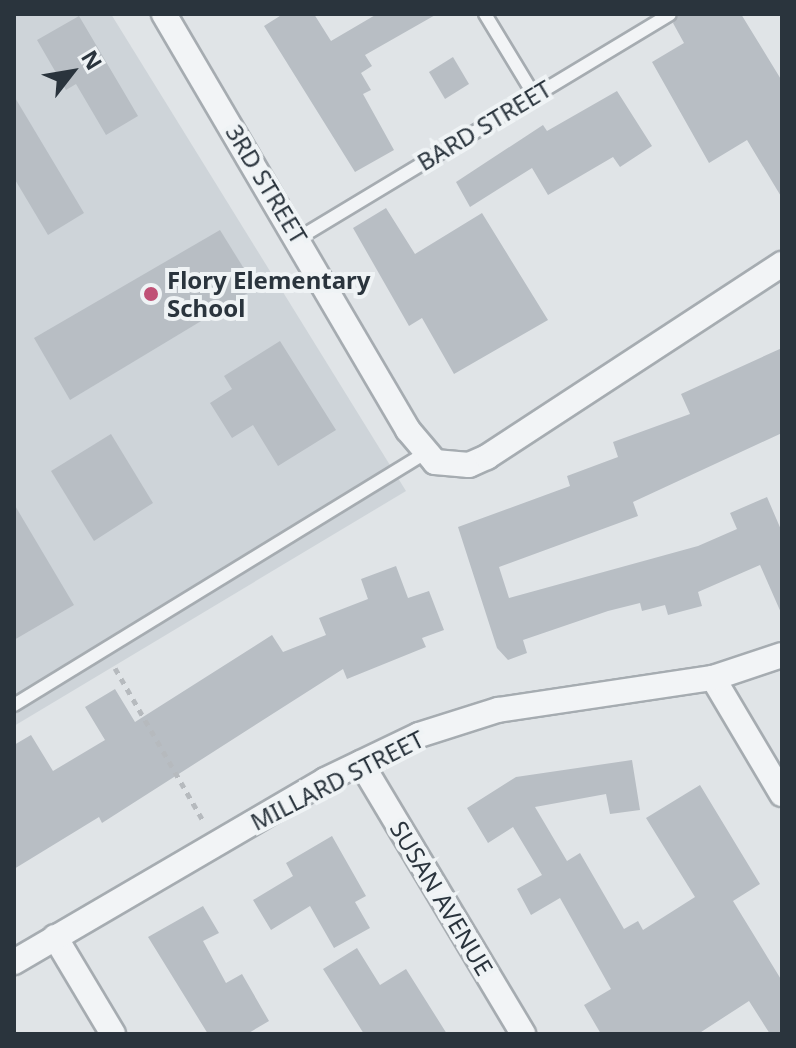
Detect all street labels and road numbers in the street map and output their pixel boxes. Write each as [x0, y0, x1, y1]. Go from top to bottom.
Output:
street label: BARD STREET [412, 74, 556, 176]
street label: 3RD STREET [220, 119, 314, 249]
street label: MILLARD STREET [246, 724, 428, 836]
street label: SUSAN AVENUE [385, 816, 499, 980]

